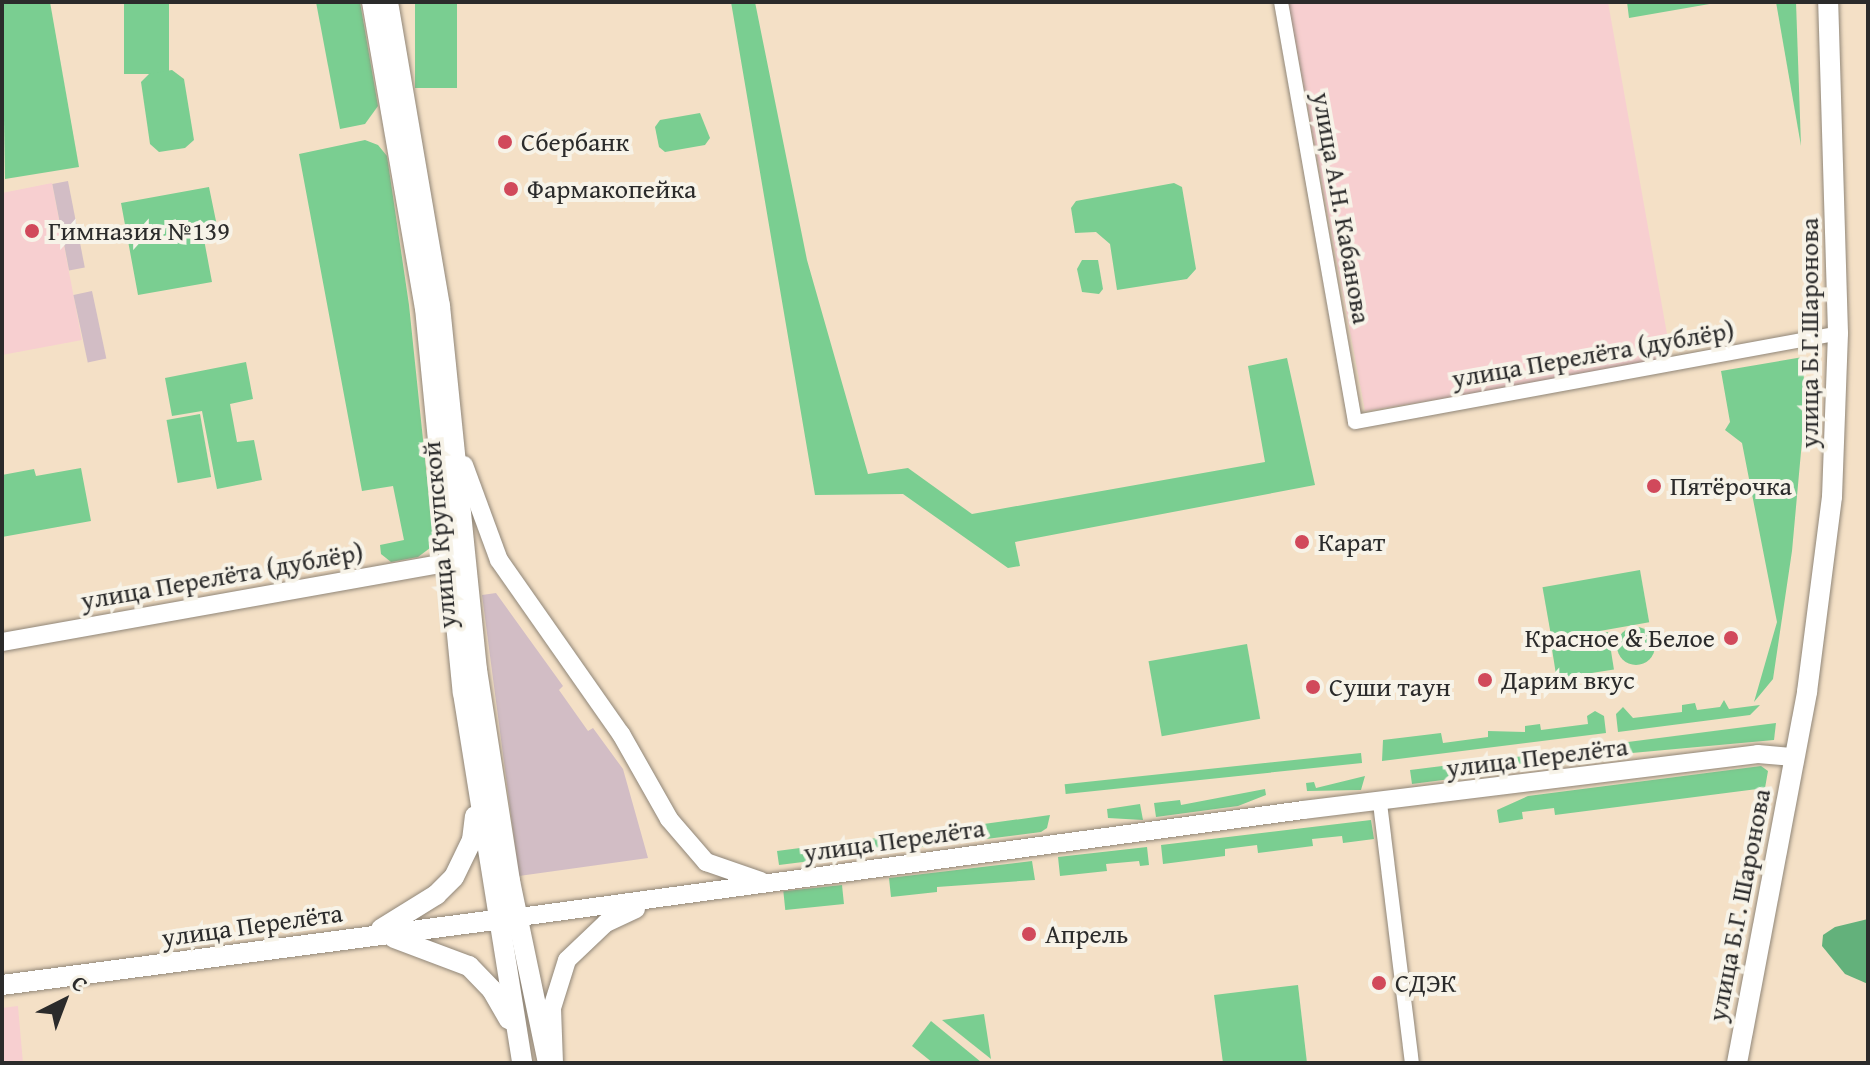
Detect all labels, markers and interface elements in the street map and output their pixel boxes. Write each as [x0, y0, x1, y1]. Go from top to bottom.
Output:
street label: улица А.Н. Кабанова [1306, 90, 1378, 326]
place label: Сбербанк [521, 126, 629, 158]
marker: Сбербанк [496, 133, 514, 151]
place label: Фармакопейка [527, 173, 696, 205]
marker: Фармакопейка [502, 180, 520, 198]
place label: Гимназия №139 [48, 215, 230, 247]
street label: улица Б.Г.Шаронова [1793, 218, 1825, 448]
marker: Гимназия №139 [23, 222, 41, 240]
street label: улица Перелёта (дублёр) [1449, 314, 1737, 394]
street label: улица Крупской [415, 440, 463, 630]
place label: Пятёрочка [1670, 470, 1792, 502]
marker: Пятёрочка [1645, 477, 1663, 495]
place label: Карат [1318, 526, 1385, 558]
marker: Карат [1293, 533, 1311, 551]
street label: улица Перелёта (дублёр) [78, 536, 366, 616]
place label: Красное & Белое [1525, 622, 1715, 654]
marker: Красное & Белое [1722, 629, 1740, 647]
place label: Дарим вкус [1501, 664, 1635, 696]
place label: Суши таун [1329, 671, 1450, 703]
marker: Дарим вкус [1476, 671, 1494, 689]
marker: Суши таун [1304, 678, 1322, 696]
street label: улица Перелёта [1445, 730, 1629, 784]
street label: улица Б.Г. Шаронова [1701, 786, 1777, 1024]
street label: улица Перелёта [801, 812, 987, 868]
street label: улица Перелёта [159, 897, 345, 953]
place label: Апрель [1045, 918, 1128, 950]
marker: Апрель [1020, 925, 1038, 943]
north arrow [24, 961, 104, 1041]
text: С [65, 967, 95, 999]
place label: СДЭК [1395, 967, 1457, 999]
marker: СДЭК [1370, 974, 1388, 992]

